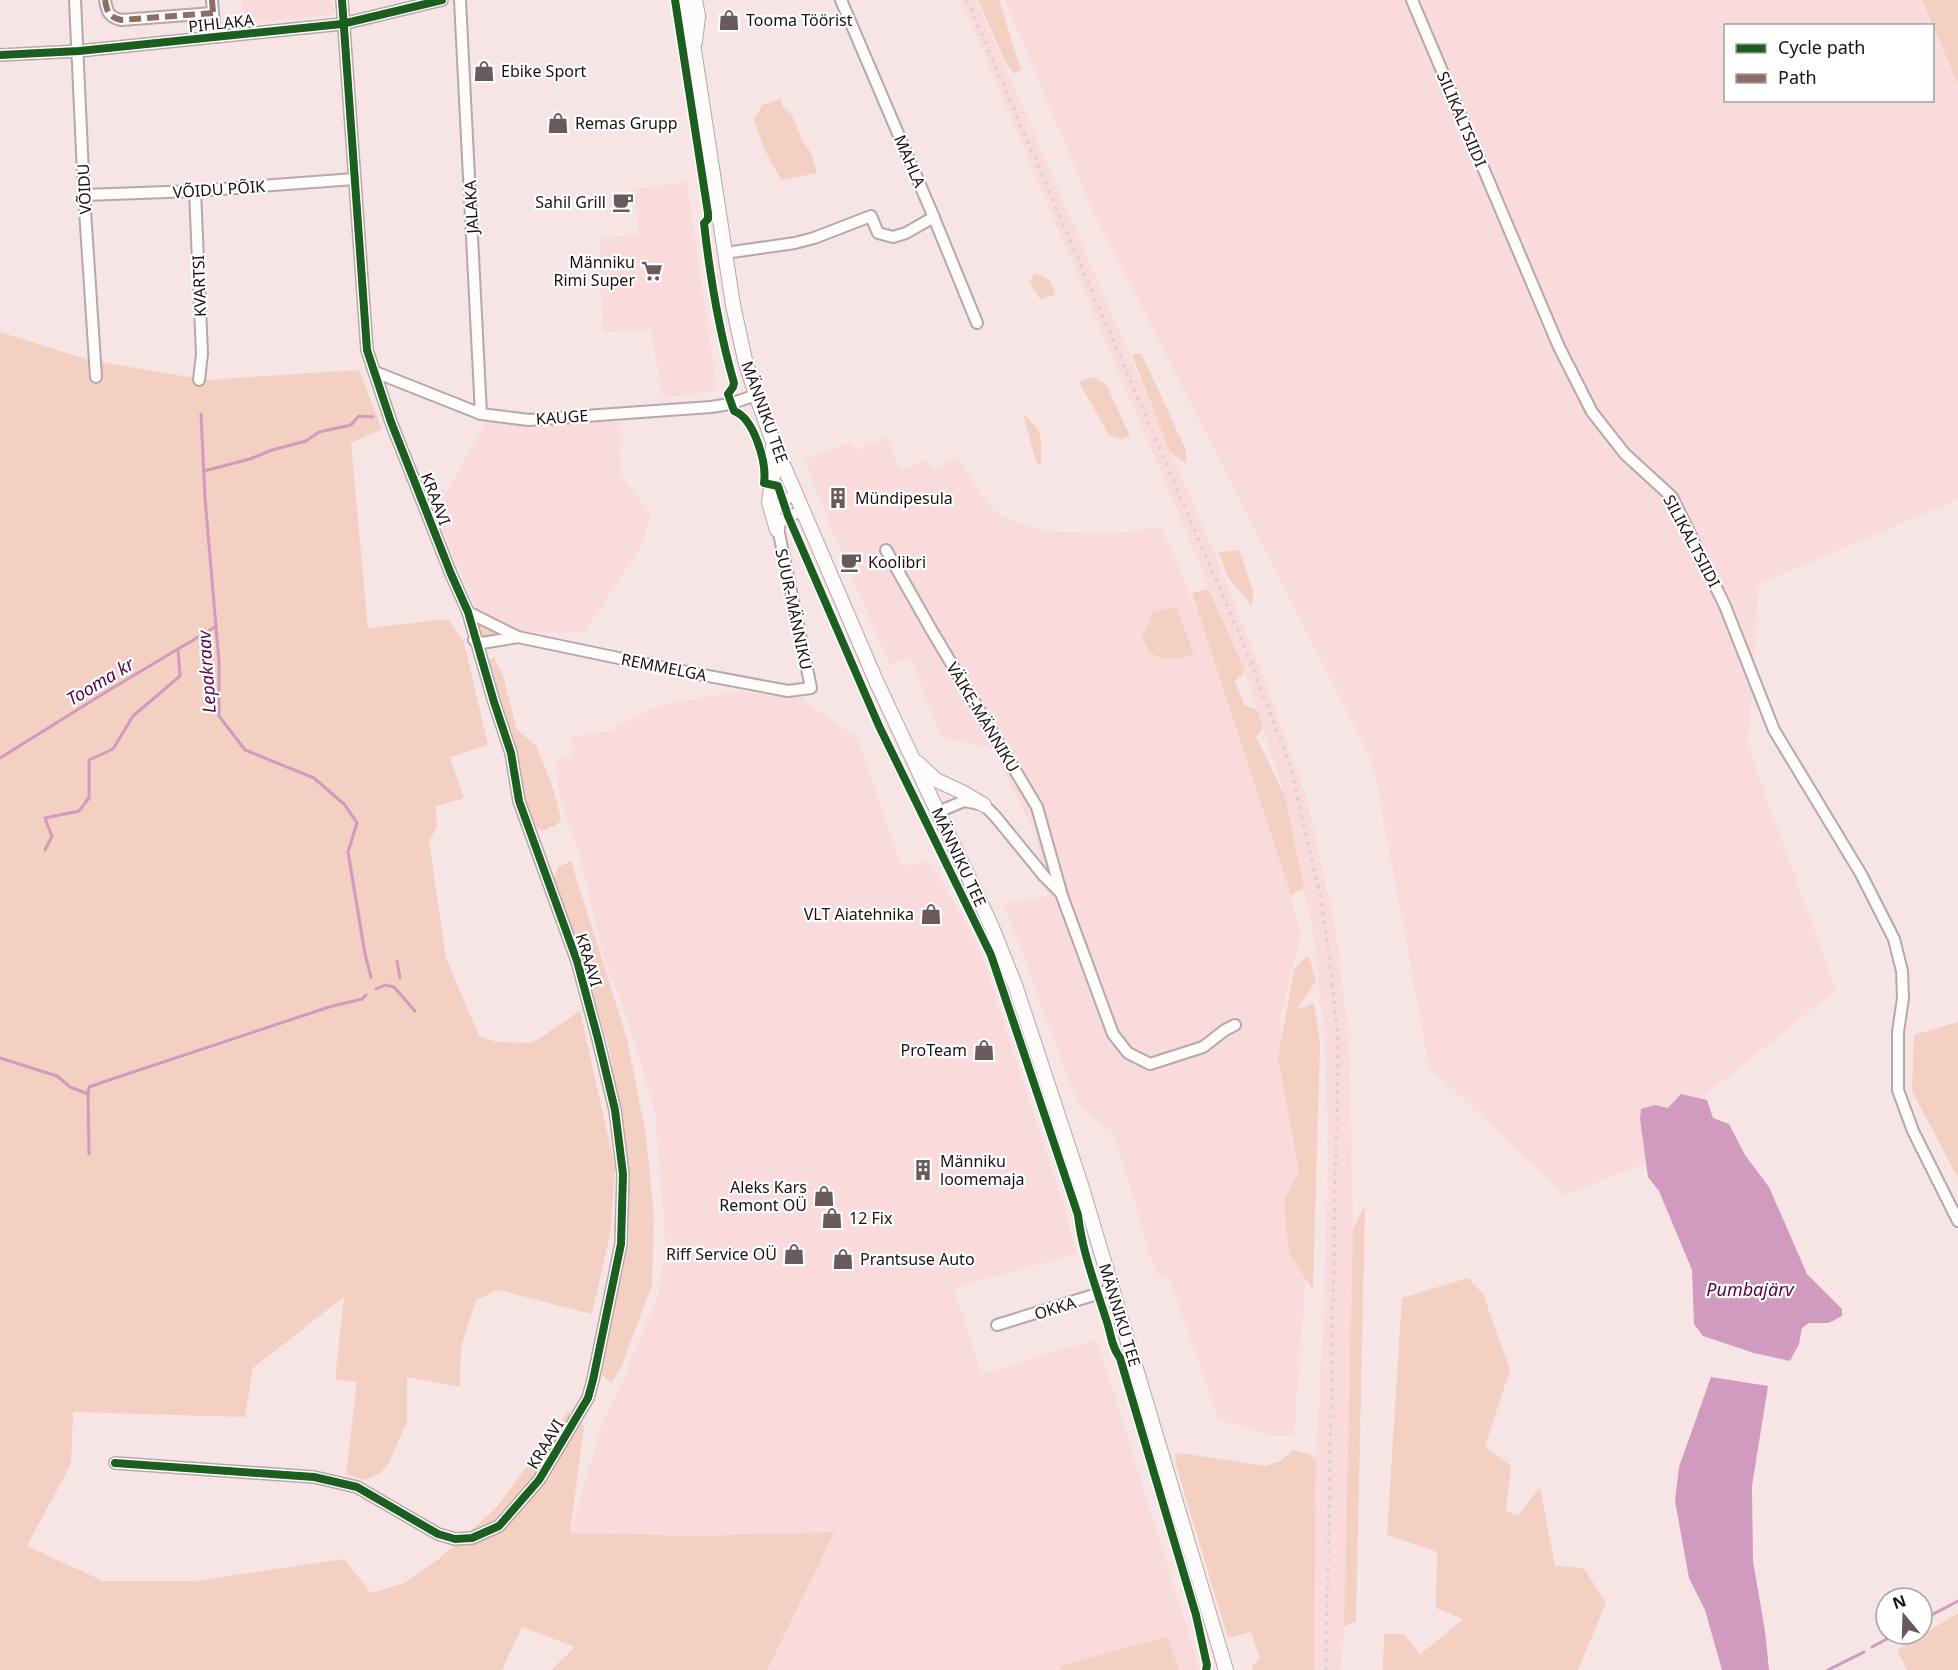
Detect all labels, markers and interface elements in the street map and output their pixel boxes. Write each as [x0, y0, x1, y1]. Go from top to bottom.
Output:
shop icon: Tooma Töörist [717, 8, 741, 32]
street label: PIHLAKA [187, 9, 256, 37]
place label: Tooma Töörist [746, 9, 853, 31]
legend [1724, 24, 1934, 102]
text: Cycle path [1778, 35, 1865, 59]
shop icon: Ebike Sport [472, 59, 496, 83]
place label: Ebike Sport [501, 60, 587, 82]
text: Path [1778, 65, 1817, 89]
street label: SILIKALTSIIDI [1432, 68, 1492, 170]
shop icon: Remas Grupp [546, 111, 570, 135]
place label: Remas Grupp [575, 112, 678, 134]
street label: MAHLA [889, 131, 931, 191]
street label: VÕIDU [72, 163, 96, 215]
street label: VÕIDU PÕIK [172, 175, 266, 203]
street label: JALAKA [459, 179, 483, 236]
cafe icon: Sahil Grill [611, 190, 635, 214]
place label: Sahil Grill [535, 191, 606, 213]
place label: Männiku Rimi Super [554, 251, 635, 291]
street label: KVARTSI [187, 255, 211, 317]
supermarket icon: Männiku Rimi Super [640, 259, 664, 283]
street label: MÄNNIKU TEE [736, 358, 794, 466]
street label: KAUGE [535, 404, 589, 430]
street label: KRAAVI [416, 470, 456, 528]
building icon: Mündipesula [826, 486, 850, 510]
place label: Mündipesula [855, 487, 953, 509]
street label: SILIKALTSIIDI [1658, 491, 1726, 591]
street label: SUUR-MÄNNIKU [770, 546, 818, 672]
cafe icon: Koolibri [839, 550, 863, 574]
place label: Koolibri [868, 551, 926, 573]
water label: Lepakraav [191, 628, 221, 714]
street label: REMMELGA [619, 648, 709, 686]
water label: Tooma kr [62, 651, 139, 711]
street label: VÄIKE-MÄNNIKU [941, 658, 1025, 776]
street label: MÄNNIKU TEE [926, 804, 992, 910]
shop icon: VLT Aiatehnika [919, 902, 943, 926]
place label: VLT Aiatehnika [804, 903, 914, 925]
street label: KRAAVI [570, 931, 608, 989]
shop icon: ProTeam [972, 1038, 996, 1062]
place label: ProTeam [901, 1039, 967, 1061]
place label: Männiku loomemaja [940, 1150, 1025, 1190]
building icon: Männiku loomemaja [911, 1158, 935, 1182]
place label: Aleks Kars Remont OÜ [719, 1176, 807, 1216]
shop icon: Aleks Kars Remont OÜ [812, 1184, 836, 1208]
shop icon: 12 Fix [820, 1206, 844, 1230]
place label: 12 Fix [849, 1207, 893, 1229]
shop icon: Riff Service OÜ [782, 1242, 806, 1266]
place label: Riff Service OÜ [666, 1243, 777, 1265]
shop icon: Prantsuse Auto [831, 1247, 855, 1271]
place label: Prantsuse Auto [860, 1248, 975, 1270]
street label: MÄNNIKU TEE [1094, 1261, 1146, 1369]
water label: Pumbajärv [1706, 1277, 1795, 1301]
street label: OKKA [1031, 1291, 1079, 1325]
street label: KRAAVI [521, 1415, 569, 1473]
north arrow [1874, 1586, 1934, 1646]
text: N [1889, 1589, 1909, 1614]

